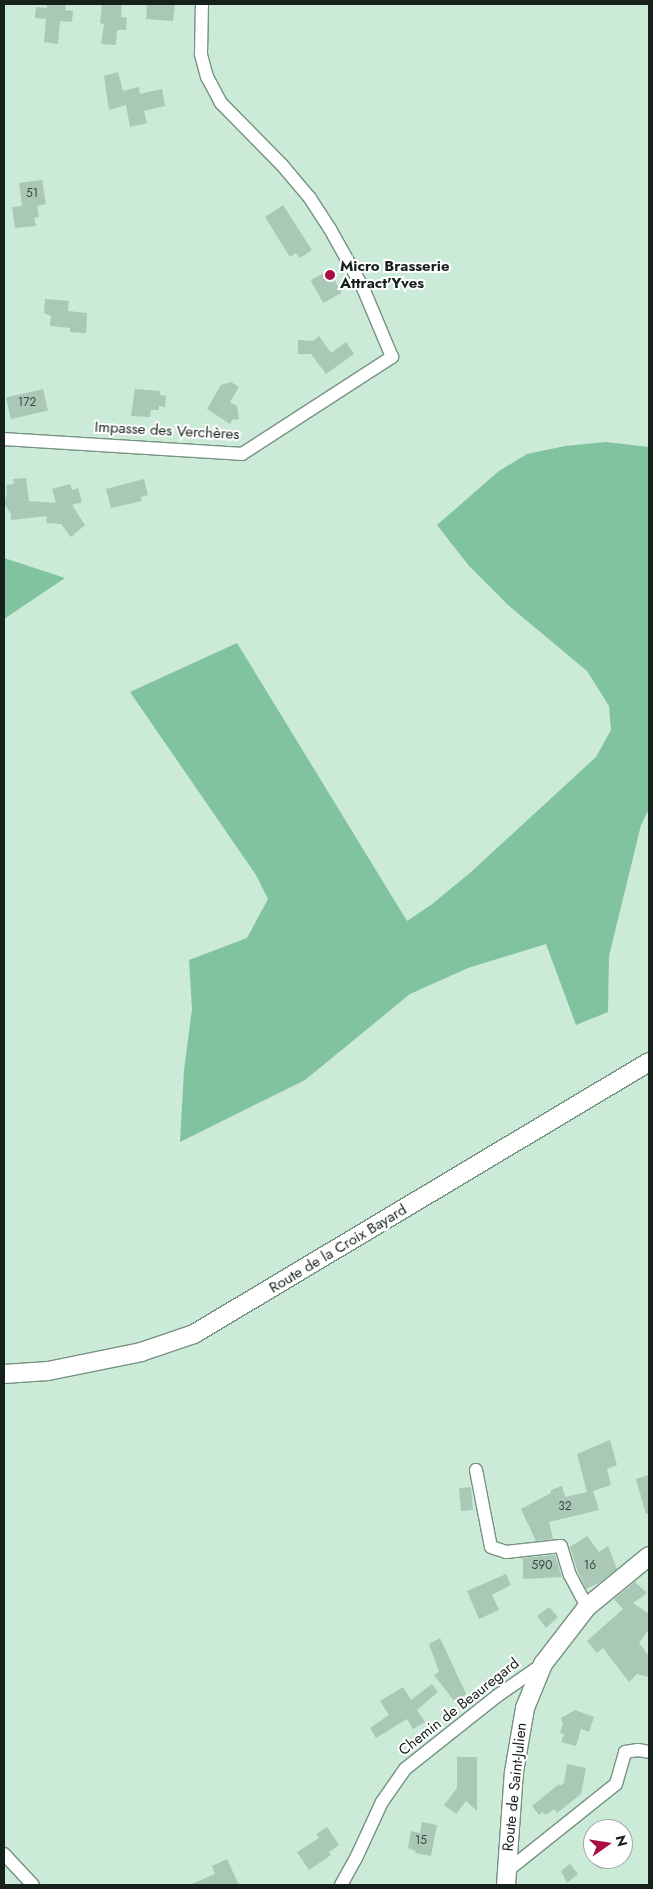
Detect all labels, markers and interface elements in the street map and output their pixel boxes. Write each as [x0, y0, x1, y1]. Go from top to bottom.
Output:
house number: 51 [26, 187, 38, 201]
place label: Micro Brasserie Attract'Yves [340, 257, 450, 292]
marker: Micro Brasserie Attract'Yves [324, 269, 336, 281]
house number: 172 [18, 396, 36, 410]
street label: Impasse des Verchères [94, 418, 240, 444]
street label: Route de la Croix Bayard [266, 1201, 410, 1297]
house number: 32 [558, 1500, 572, 1514]
house number: 590 [532, 1559, 552, 1573]
house number: 16 [584, 1559, 596, 1573]
street label: Chemin de Beauregard [395, 1654, 523, 1760]
street label: Route de Saint-Julien [499, 1722, 531, 1852]
north arrow [583, 1819, 633, 1869]
text: N [611, 1833, 633, 1849]
house number: 15 [415, 1834, 427, 1848]

